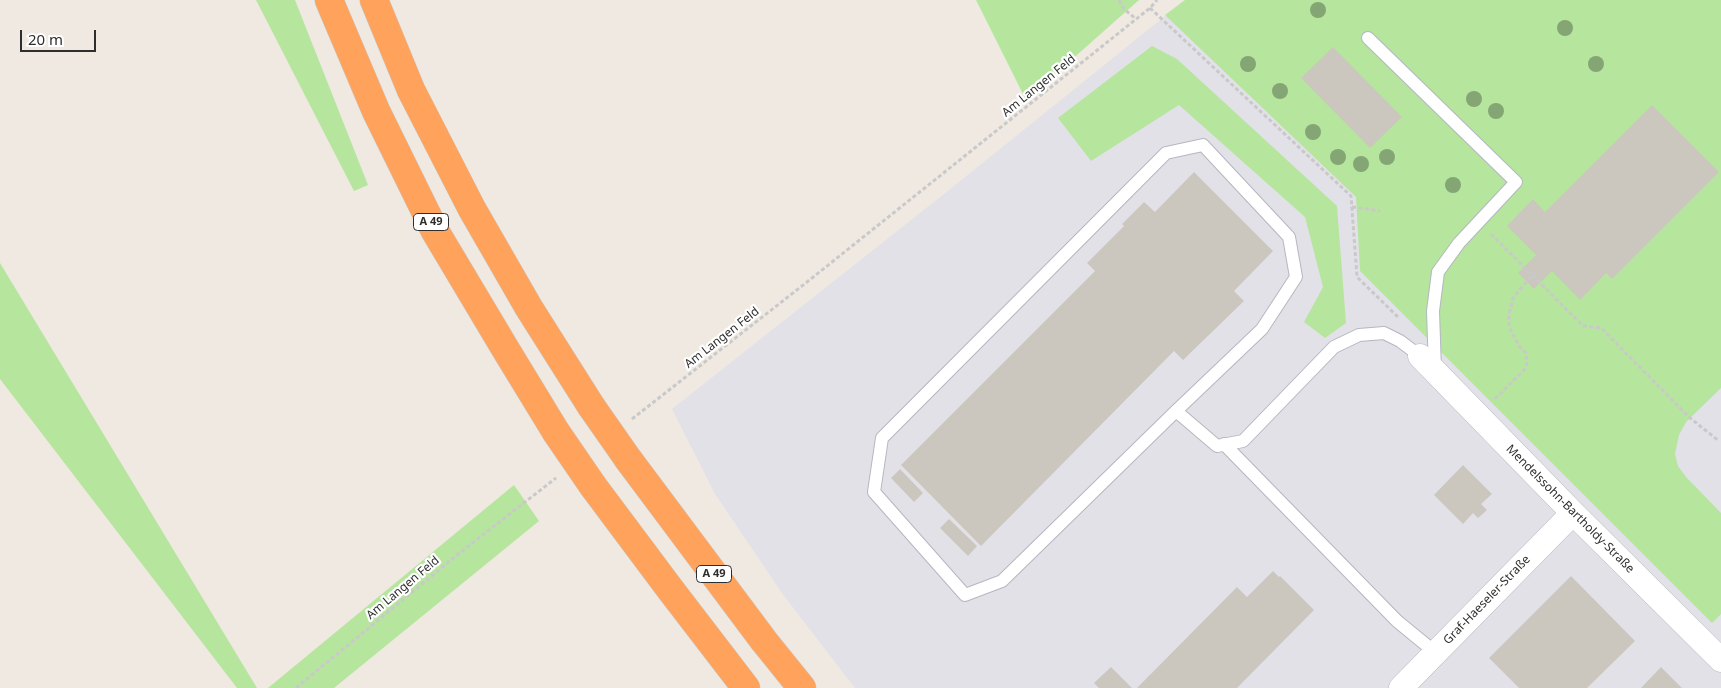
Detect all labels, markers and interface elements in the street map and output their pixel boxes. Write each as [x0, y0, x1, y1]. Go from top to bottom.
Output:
scale bar [22, 20, 99, 52]
text: 20 m [28, 29, 63, 49]
street label: Am Langen Feld [999, 52, 1079, 120]
road number: A 49 [414, 213, 448, 230]
street label: Am Langen Feld [682, 304, 762, 372]
street label: Mendelssohn-Bartholdy-Straße [1503, 442, 1637, 576]
street label: Graf-Haeseler-Straße [1441, 552, 1533, 648]
street label: Am Langen Feld [364, 553, 442, 623]
road number: A 49 [696, 566, 732, 582]

